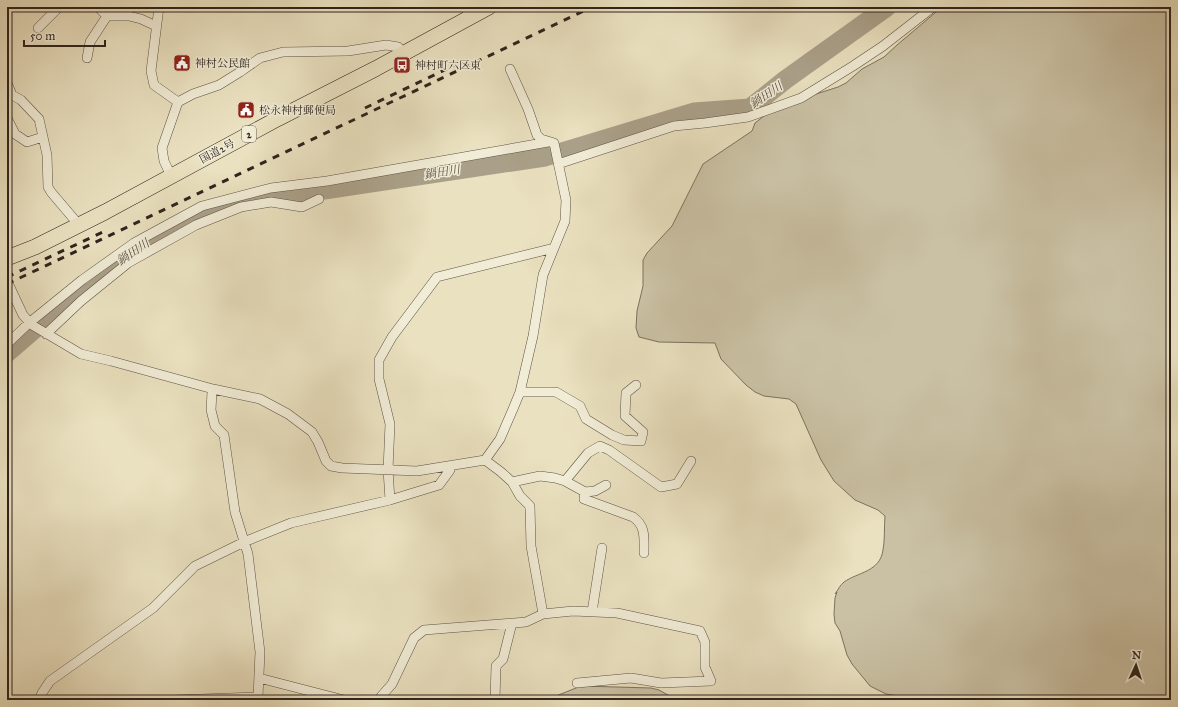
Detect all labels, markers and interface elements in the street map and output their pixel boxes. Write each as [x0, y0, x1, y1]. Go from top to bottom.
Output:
scale bar [24, 22, 105, 48]
text: 50 m [30, 29, 55, 43]
public building icon: 神村公民館 [172, 53, 192, 73]
bus stop icon: 神村町六区東 [392, 55, 412, 75]
place label: 神村公民館 [195, 57, 250, 70]
place label: 神村町六区東 [415, 59, 481, 72]
water label: 鍋田川 [747, 78, 786, 111]
public building icon: 松永神村郵便局 [236, 100, 256, 120]
place label: 松永神村郵便局 [259, 104, 336, 117]
road number: 2 [242, 126, 256, 142]
street label: 国道2号 [197, 137, 237, 166]
water label: 鍋田川 [423, 162, 463, 182]
water label: 鍋田川 [114, 235, 153, 268]
north arrow [1116, 645, 1156, 685]
text: N [1131, 649, 1142, 662]

